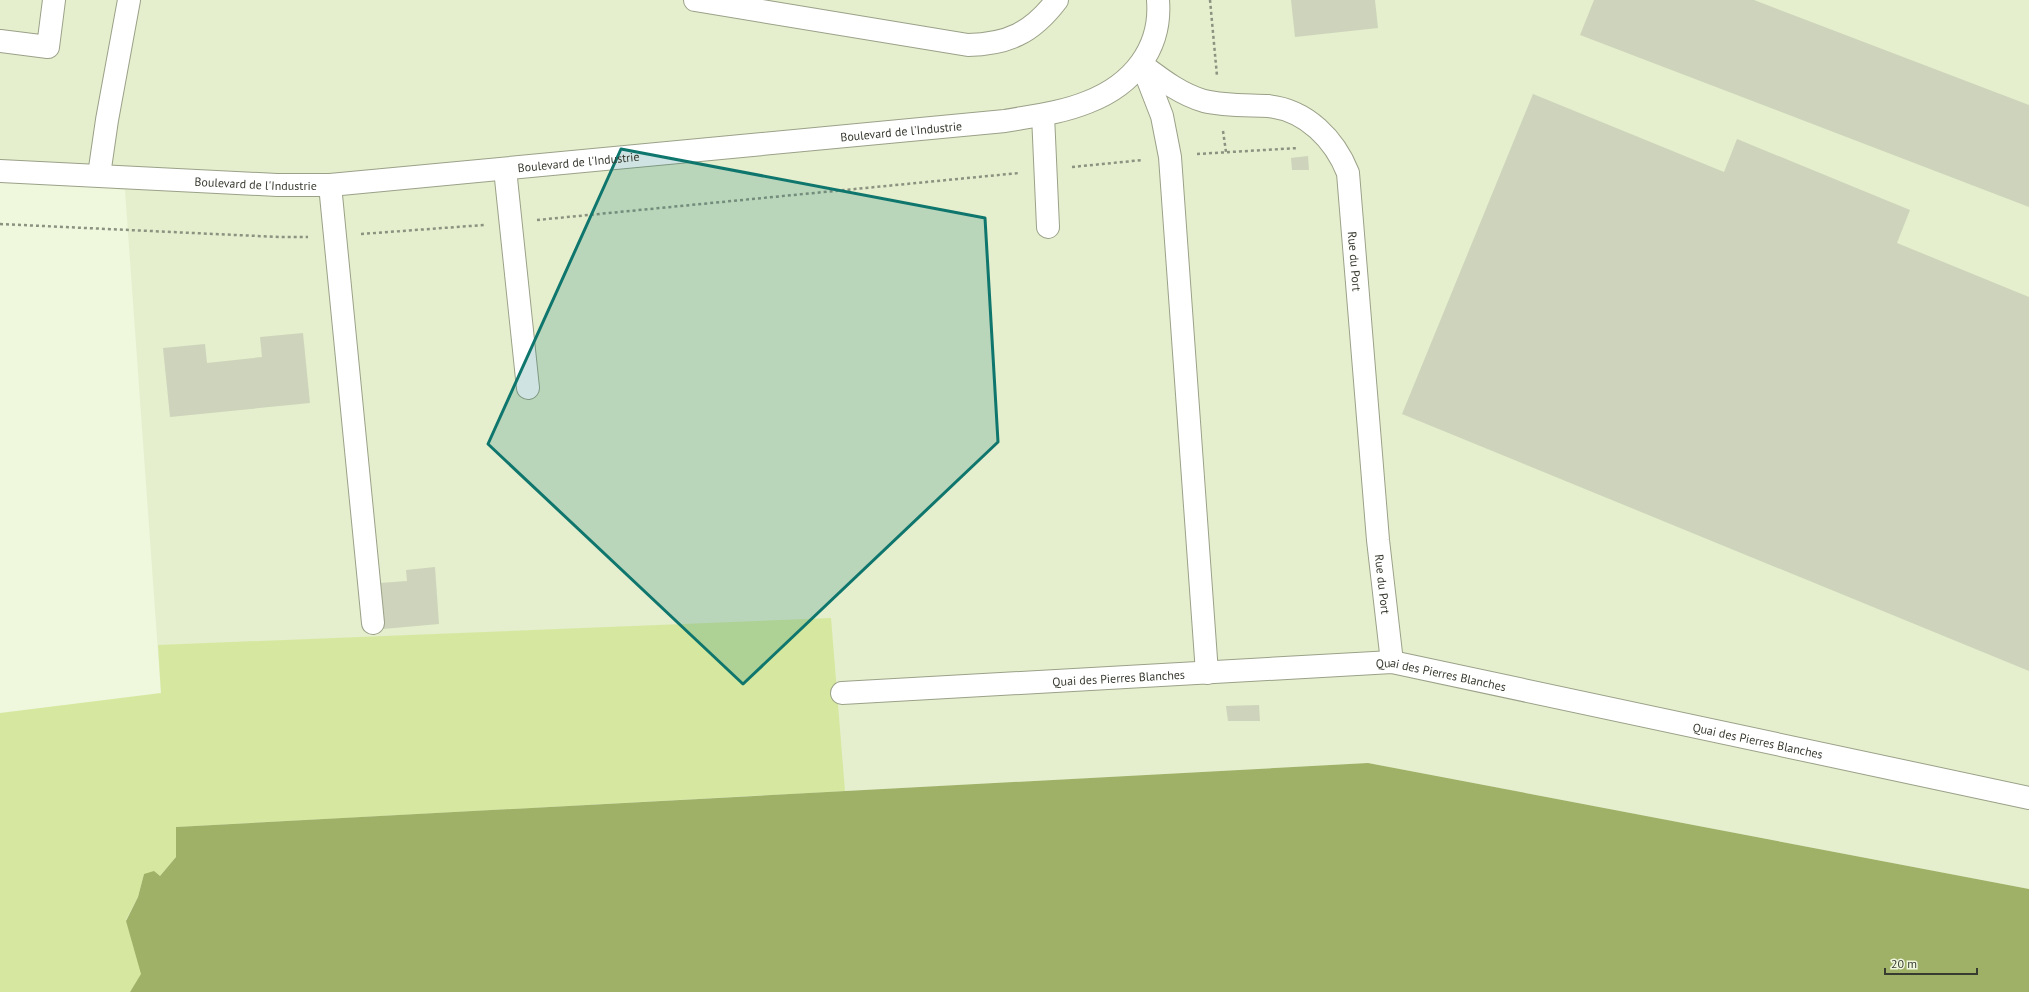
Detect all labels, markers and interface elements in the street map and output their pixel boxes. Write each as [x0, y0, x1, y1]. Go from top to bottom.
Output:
street label: Boulevard de l'Industrie [839, 118, 963, 144]
street label: Boulevard de l'Industrie [517, 148, 640, 175]
street label: Boulevard de l'Industrie [194, 173, 317, 193]
street label: Rue du Port [1345, 231, 1365, 292]
street label: Rue du Port [1372, 553, 1394, 615]
street label: Quai des Pierres Blanches [1375, 654, 1508, 694]
street label: Quai des Pierres Blanches [1052, 666, 1185, 689]
street label: Quai des Pierres Blanches [1691, 719, 1824, 761]
scale bar [1885, 950, 1977, 976]
text: 20 m [1891, 956, 1917, 971]

